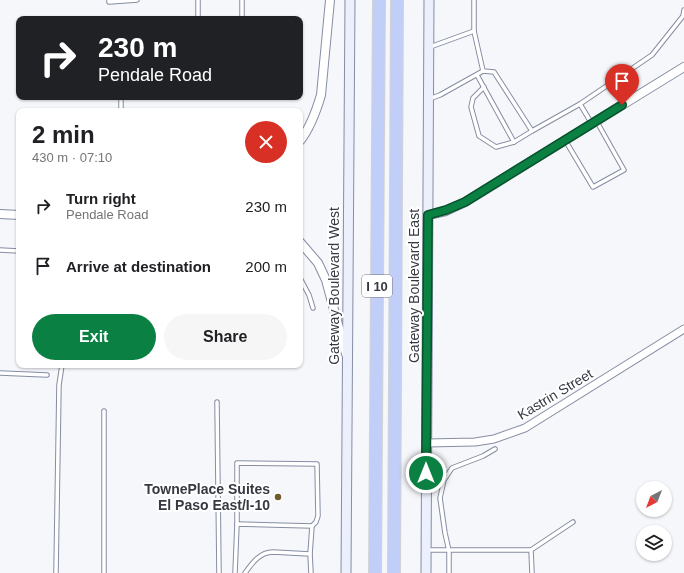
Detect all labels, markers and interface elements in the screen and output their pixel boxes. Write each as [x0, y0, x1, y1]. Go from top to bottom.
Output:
icon: right [32, 32, 84, 84]
text: 230 m [98, 32, 177, 63]
pin [605, 64, 639, 105]
text: Pendale Road [98, 65, 212, 85]
icon: arrive [611, 70, 633, 92]
text: 2 min [32, 121, 95, 148]
button: close [245, 121, 287, 163]
text: 430 m · 07:10 [32, 150, 112, 165]
text: Turn right [66, 190, 136, 207]
icon: right [32, 195, 54, 217]
text: 230 m [245, 198, 287, 215]
text: Pendale Road [66, 207, 148, 222]
street label: Gateway Boulevard West [326, 207, 342, 365]
street label: Gateway Boulevard East [406, 209, 422, 363]
icon: arrive [32, 255, 54, 277]
text: Arrive at destination [66, 258, 211, 275]
text: 200 m [245, 258, 287, 275]
road number: I 10 [362, 275, 392, 297]
button: Exit [32, 314, 156, 360]
button: Share [164, 314, 287, 360]
street label: Kastrin Street [515, 365, 596, 423]
position arrow [405, 452, 447, 494]
place label: TownePlace Suites El Paso East/I-10 [144, 481, 270, 513]
north arrow [636, 481, 672, 517]
map controls [636, 481, 672, 561]
marker: TownePlace Suites El Paso East/I-10 [273, 492, 283, 502]
button: layers [636, 525, 672, 561]

